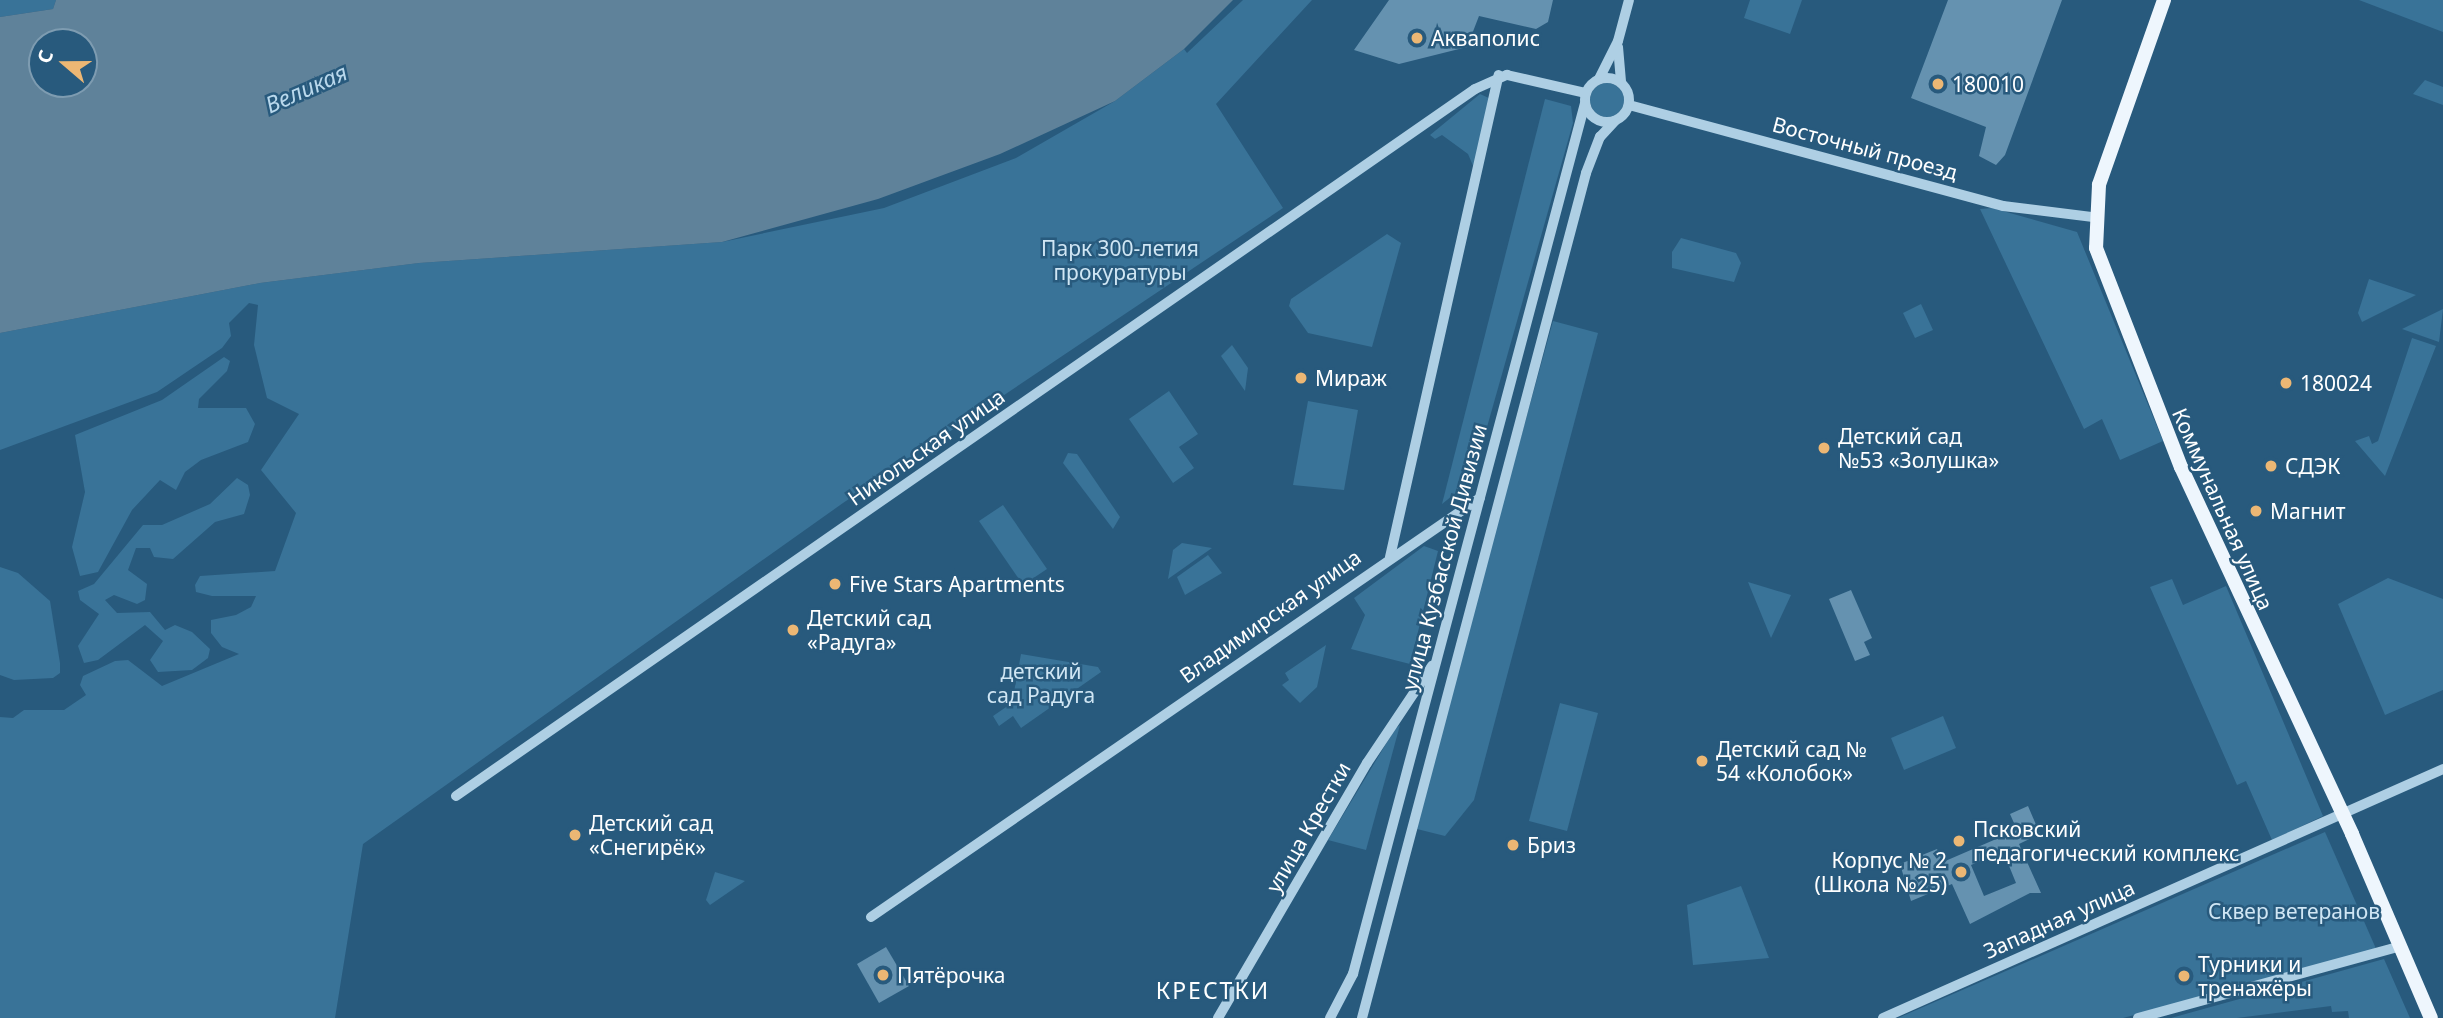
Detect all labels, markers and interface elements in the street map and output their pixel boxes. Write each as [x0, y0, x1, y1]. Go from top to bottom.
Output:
place label: Акваполис [1431, 25, 1540, 51]
north arrow [28, 28, 98, 98]
marker: Акваполис [1409, 30, 1425, 46]
text: С [31, 46, 59, 67]
water label: Великая [261, 58, 351, 118]
place label: 180010 [1952, 71, 2024, 97]
marker: 180010 [1930, 76, 1946, 92]
street label: Восточный проезд [1770, 111, 1960, 185]
park label: Парк 300-летия прокуратуры [1041, 235, 1199, 285]
place label: Мираж [1315, 365, 1387, 391]
marker: Мираж [1293, 370, 1309, 386]
place label: 180024 [2300, 370, 2372, 396]
marker: 180024 [2278, 375, 2294, 391]
street label: Никольская улица [843, 383, 1009, 511]
street label: Коммунальная улица [2167, 404, 2279, 614]
street label: улица Кузбасской Дивизии [1396, 421, 1492, 693]
place label: Детский сад №53 «Золушка» [1838, 423, 1999, 473]
marker: Детский сад №53 «Золушка» [1816, 440, 1832, 456]
place label: СДЭК [2285, 453, 2340, 479]
marker: СДЭК [2263, 458, 2279, 474]
place label: Магнит [2270, 498, 2346, 524]
marker: Магнит [2248, 503, 2264, 519]
street label: Владимирская улица [1175, 544, 1365, 688]
place label: Five Stars Apartments [849, 571, 1065, 597]
marker: Five Stars Apartments [827, 576, 843, 592]
place label: Детский сад «Радуга» [807, 605, 931, 655]
marker: Детский сад «Радуга» [785, 622, 801, 638]
park label: детский сад Радуга [987, 658, 1095, 708]
place label: Детский сад № 54 «Колобок» [1716, 736, 1867, 786]
marker: Детский сад № 54 «Колобок» [1694, 753, 1710, 769]
street label: улица Крестки [1260, 757, 1356, 897]
place label: Детский сад «Снегирёк» [589, 810, 713, 860]
place label: Псковский педагогический комплекс [1973, 816, 2239, 866]
marker: Детский сад «Снегирёк» [567, 827, 583, 843]
place label: Бриз [1527, 832, 1576, 858]
marker: Псковский педагогический комплекс [1951, 833, 1967, 849]
marker: Бриз [1505, 837, 1521, 853]
place label: Корпус № 2 (Школа №25) [1815, 847, 1947, 897]
marker: Корпус № 2 (Школа №25) [1953, 864, 1969, 880]
street label: Западная улица [1980, 874, 2138, 964]
park label: Сквер ветеранов [2208, 898, 2380, 924]
place label: Турники и тренажёры [2198, 951, 2312, 1001]
place label: Пятёрочка [897, 962, 1005, 988]
marker: Пятёрочка [875, 967, 891, 983]
marker: Турники и тренажёры [2176, 968, 2192, 984]
district label: КРЕСТКИ [1157, 976, 1269, 1004]

